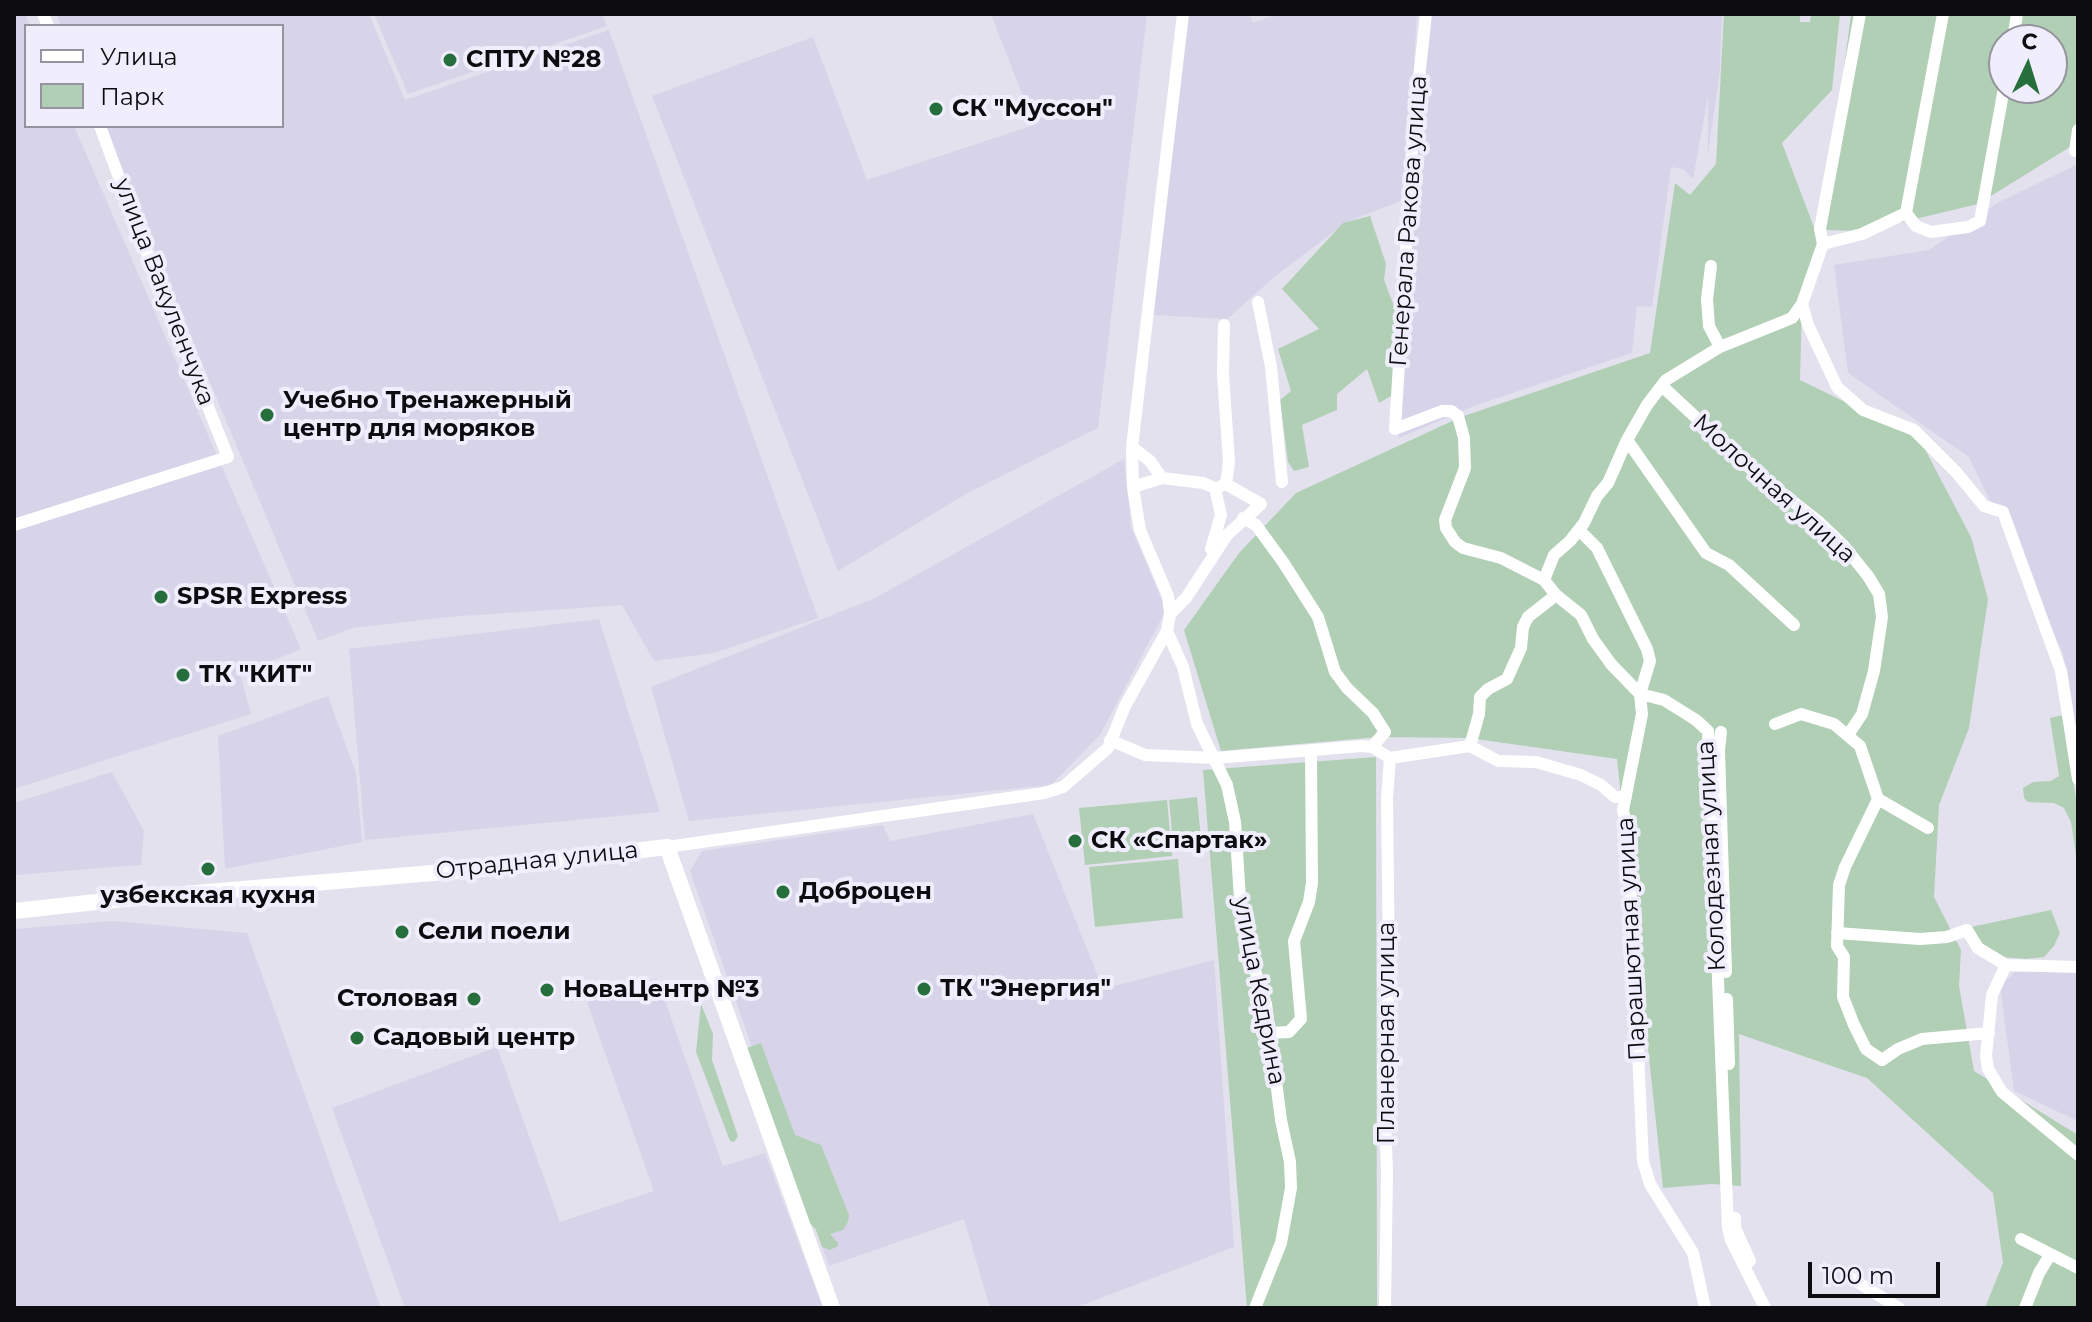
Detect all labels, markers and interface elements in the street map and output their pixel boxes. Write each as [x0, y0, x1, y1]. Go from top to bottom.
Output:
legend [24, 24, 284, 128]
north arrow [1988, 24, 2068, 104]
text: С [2021, 28, 2038, 56]
text: Улица [100, 42, 178, 71]
place label: СПТУ №28 [466, 46, 601, 74]
marker: СПТУ №28 [441, 51, 459, 69]
street label: Генерала Ракова улица [1384, 74, 1434, 368]
text: Парк [100, 82, 164, 111]
place label: СК "Муссон" [952, 95, 1113, 123]
marker: СК "Муссон" [927, 100, 945, 118]
street label: улица Вакуленчука [107, 174, 221, 410]
place label: Учебно Тренажерный центр для моряков [283, 387, 572, 443]
marker: Учебно Тренажерный центр для моряков [258, 406, 276, 424]
street label: Молочная улица [1687, 408, 1861, 570]
place label: SPSR Express [177, 583, 347, 611]
marker: SPSR Express [152, 588, 170, 606]
place label: ТК "КИТ" [199, 661, 312, 689]
marker: ТК "КИТ" [174, 666, 192, 684]
street label: Колодезная улица [1692, 740, 1732, 972]
street label: Парашютная улица [1611, 816, 1653, 1062]
place label: СК «Спартак» [1091, 827, 1267, 855]
marker: СК «Спартак» [1066, 832, 1084, 850]
street label: Отрадная улица [434, 836, 640, 886]
marker: узбекская кухня [199, 860, 217, 878]
place label: Доброцен [799, 878, 932, 906]
place label: узбекская кухня [100, 882, 316, 910]
marker: Доброцен [774, 883, 792, 901]
street label: улица Кедрина [1227, 895, 1291, 1087]
place label: Сели поели [418, 918, 571, 946]
street label: Планерная улица [1373, 922, 1401, 1144]
marker: Сели поели [393, 923, 411, 941]
place label: ТК "Энергия" [940, 975, 1111, 1003]
place label: НоваЦентр №3 [563, 976, 759, 1004]
marker: ТК "Энергия" [915, 980, 933, 998]
marker: НоваЦентр №3 [538, 981, 556, 999]
place label: Столовая [337, 985, 458, 1013]
marker: Столовая [465, 990, 483, 1008]
place label: Садовый центр [373, 1024, 575, 1052]
marker: Садовый центр [348, 1029, 366, 1047]
scale bar [1812, 1246, 1944, 1296]
text: 100 m [1822, 1261, 1894, 1290]

